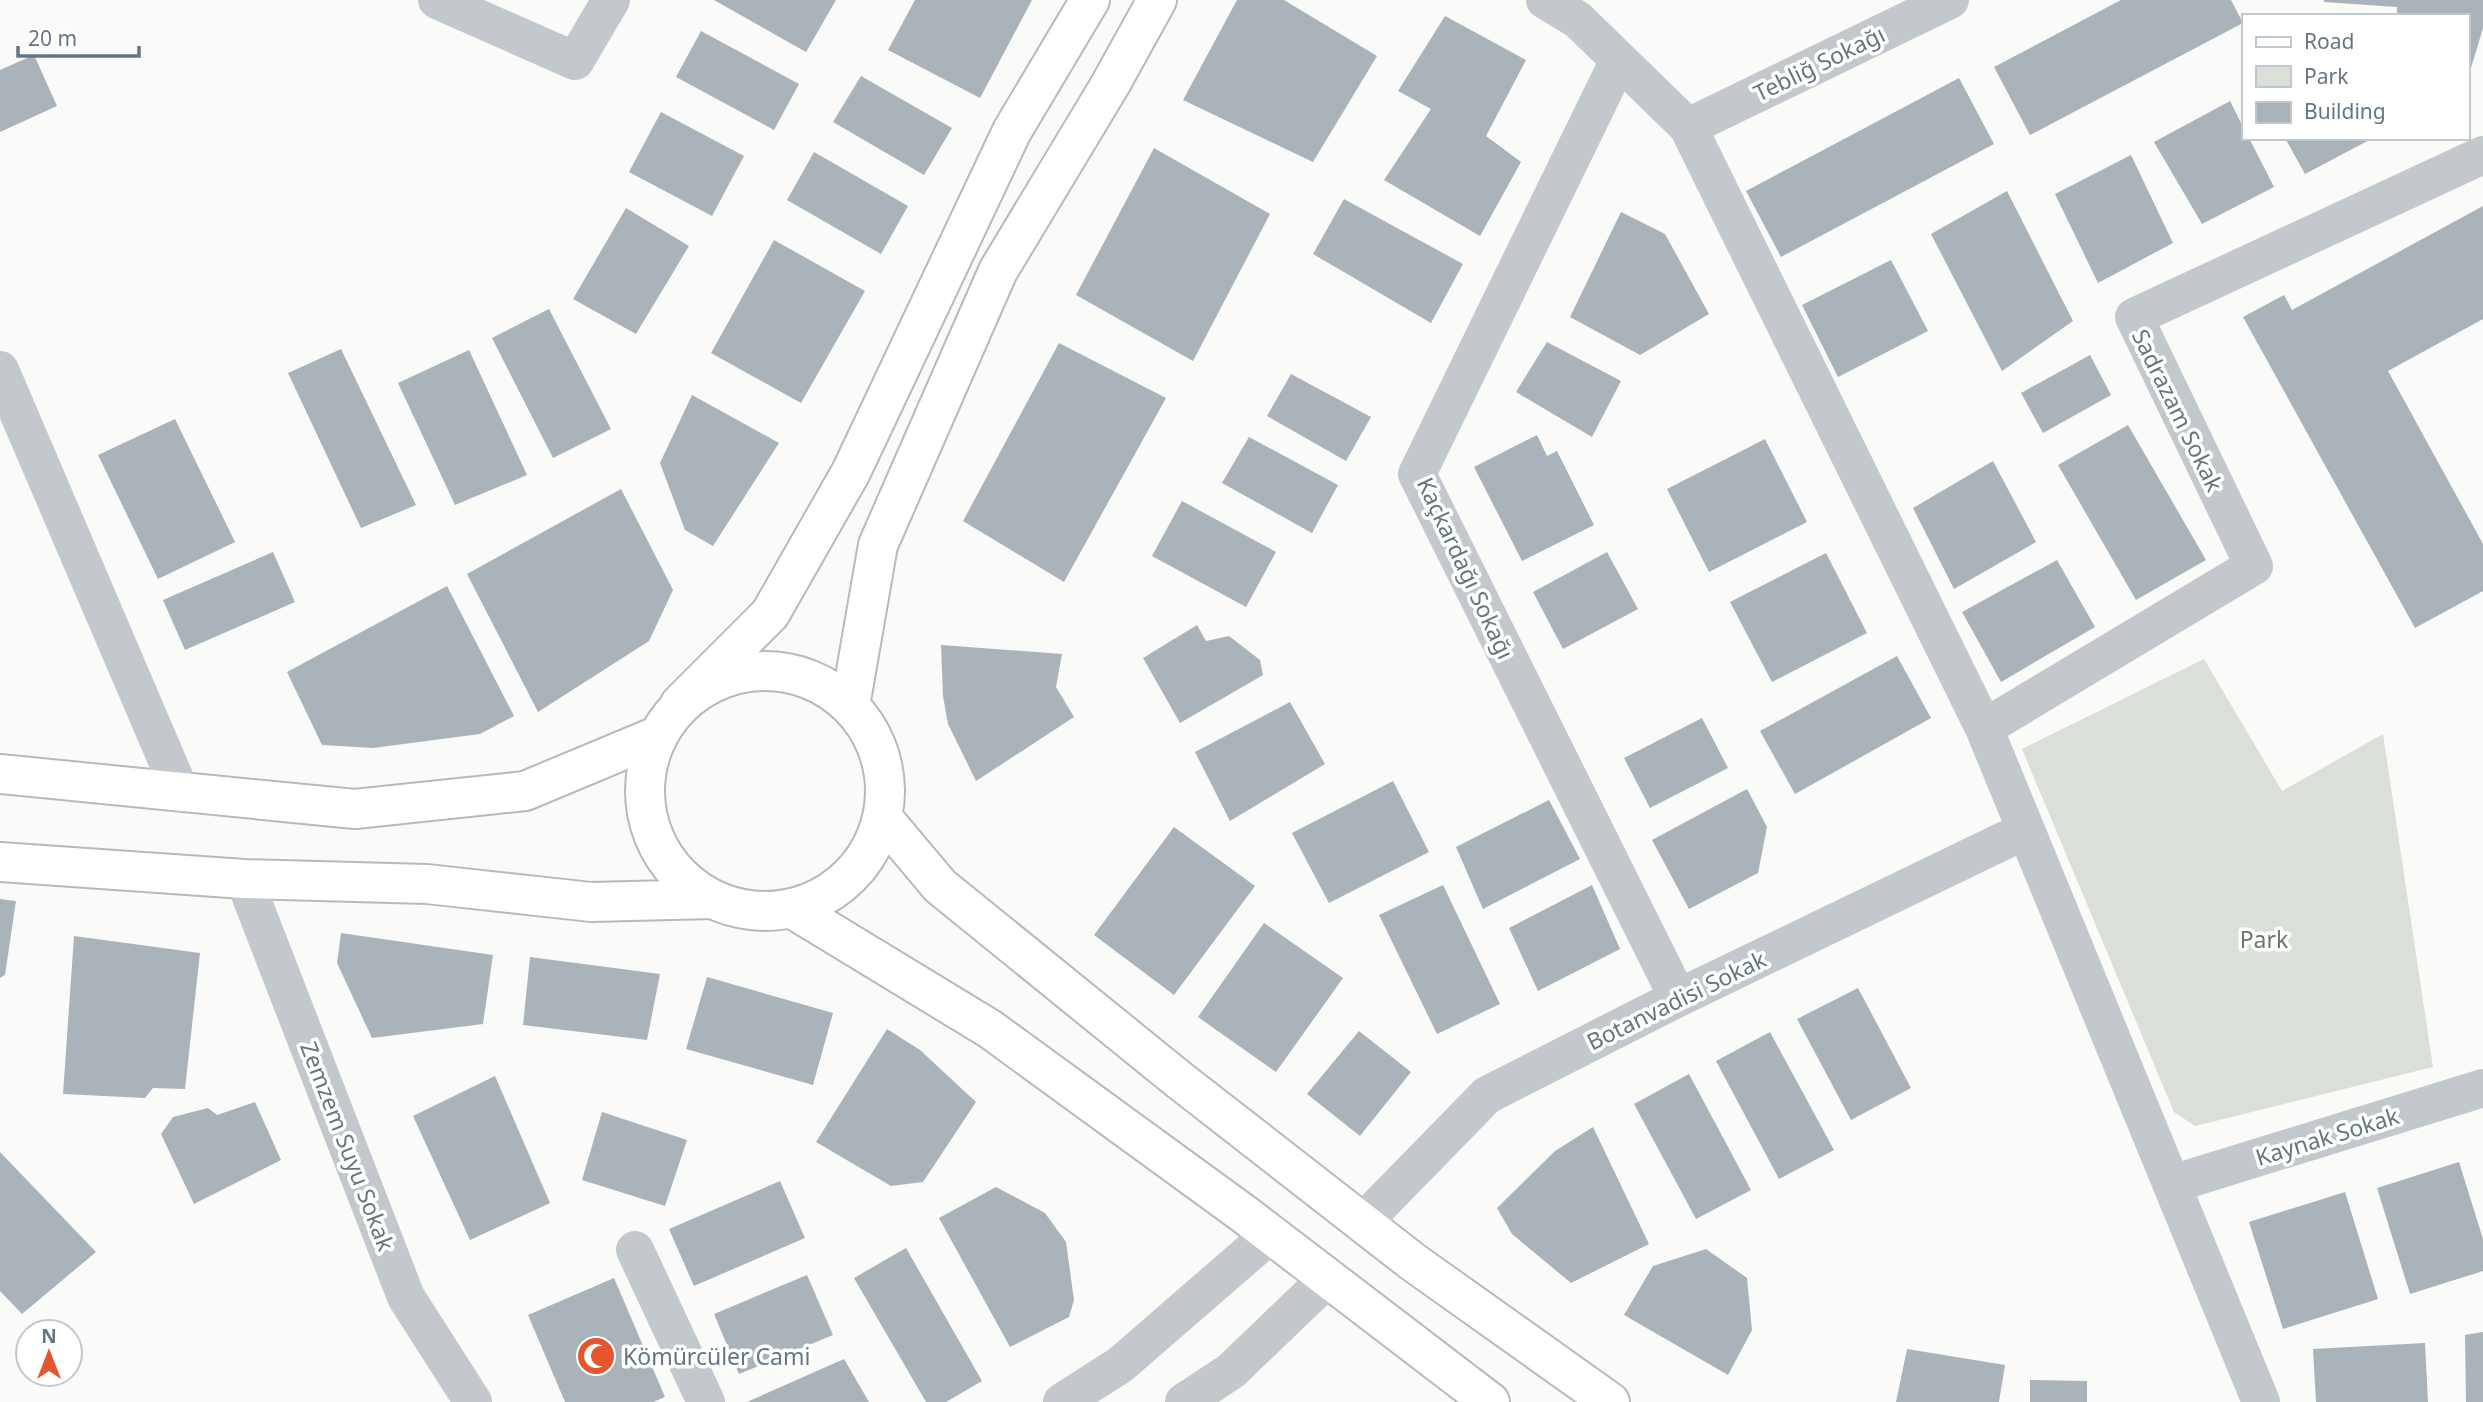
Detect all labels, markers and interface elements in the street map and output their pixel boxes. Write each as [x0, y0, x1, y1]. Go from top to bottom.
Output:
scale bar [18, 14, 138, 58]
legend [2242, 14, 2469, 140]
street label: Tebliğ Sokağı [1748, 17, 1890, 109]
text: 20 m [28, 24, 77, 52]
text: Road [2304, 27, 2354, 55]
text: Park [2304, 62, 2349, 90]
text: Building [2304, 97, 2386, 125]
street label: Sadrazam Sokak [2125, 324, 2231, 497]
street label: Kaçkardağı Sokağı [1410, 472, 1522, 664]
park label: Park [2240, 923, 2289, 955]
street label: Botanvadisi Sokak [1581, 942, 1772, 1057]
street label: Zemzem Suyu Sokak [293, 1037, 403, 1256]
street label: Kaynak Sokak [2251, 1099, 2403, 1173]
north arrow [14, 1318, 84, 1388]
text: N [41, 1323, 57, 1349]
mosque icon: Kömürcüler Cami [575, 1335, 617, 1377]
place label: Kömürcüler Cami [623, 1340, 810, 1372]

